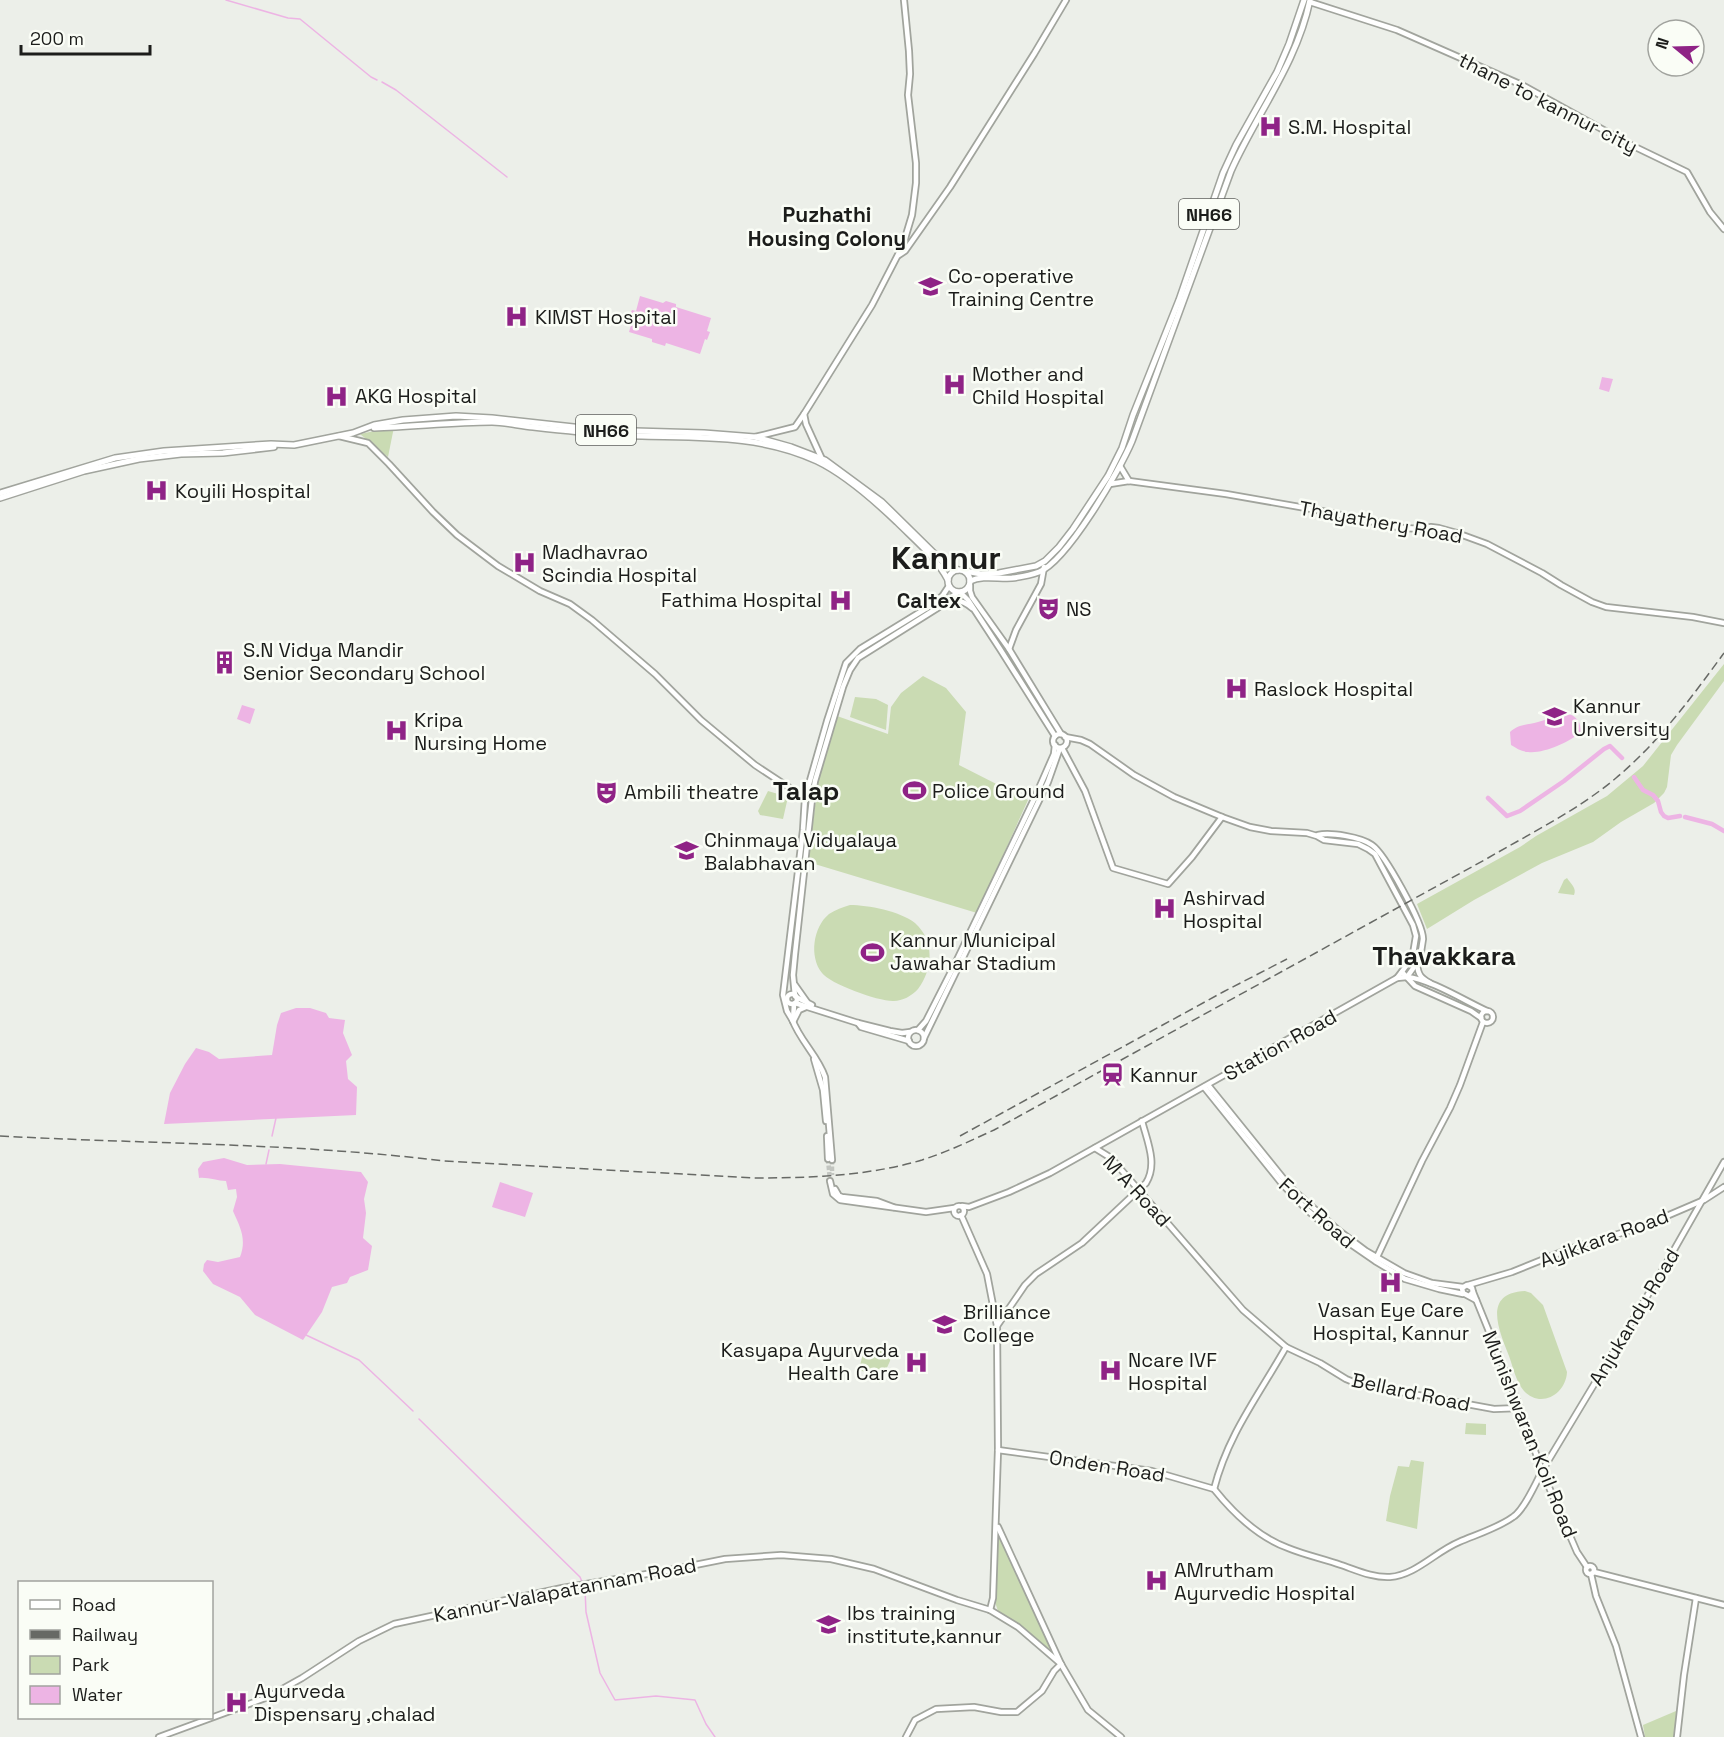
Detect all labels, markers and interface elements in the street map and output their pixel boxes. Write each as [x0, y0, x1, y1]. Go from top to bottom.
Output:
scale bar [21, 18, 150, 56]
north arrow [1646, 18, 1706, 78]
text: 200 m [30, 27, 84, 50]
text: N [1651, 35, 1674, 52]
street label: thane to kannur city [1454, 46, 1642, 160]
hospital icon: S.M. Hospital [1257, 114, 1283, 140]
place label: S.M. Hospital [1288, 114, 1412, 140]
road number: NH66 [1179, 199, 1239, 229]
district label: Puzhathi Housing Colony [748, 201, 906, 252]
place label: Co-operative Training Centre [948, 263, 1094, 312]
school or university icon: Co-operative Training Centre [917, 274, 943, 300]
hospital icon: KIMST Hospital [504, 304, 530, 330]
place label: KIMST Hospital [535, 304, 677, 330]
place label: Mother and Child Hospital [972, 361, 1104, 410]
hospital icon: Mother and Child Hospital [941, 372, 967, 398]
hospital icon: AKG Hospital [324, 383, 350, 409]
place label: AKG Hospital [355, 383, 477, 409]
road number: NH66 [576, 415, 636, 445]
hospital icon: Koyili Hospital [144, 478, 170, 504]
place label: Koyili Hospital [175, 478, 311, 504]
street label: Thayathery Road [1297, 495, 1465, 549]
district label: Kannur [891, 538, 1001, 578]
place label: Madhavrao Scindia Hospital [542, 539, 697, 588]
hospital icon: Madhavrao Scindia Hospital [511, 550, 537, 576]
place label: Fathima Hospital [661, 587, 822, 613]
hospital icon: Fathima Hospital [827, 587, 853, 613]
district label: Caltex [897, 587, 961, 614]
theatre icon: NS [1035, 596, 1061, 622]
place label: NS [1066, 596, 1092, 622]
place label: S.N Vidya Mandir Senior Secondary School [243, 637, 485, 686]
building icon: S.N Vidya Mandir Senior Secondary School [212, 649, 238, 675]
hospital icon: Raslock Hospital [1223, 676, 1249, 702]
place label: Raslock Hospital [1254, 676, 1413, 702]
place label: Kannur University [1573, 693, 1670, 742]
school or university icon: Kannur University [1542, 704, 1568, 730]
place label: Kripa Nursing Home [414, 707, 547, 756]
hospital icon: Kripa Nursing Home [383, 718, 409, 744]
district label: Talap [773, 774, 839, 808]
sports icon: Police Ground [901, 778, 927, 804]
place label: Police Ground [932, 778, 1065, 804]
theatre icon: Ambili theatre [593, 779, 619, 805]
place label: Ambili theatre [624, 779, 759, 805]
place label: Chinmaya Vidyalaya Balabhavan [704, 827, 897, 876]
school or university icon: Chinmaya Vidyalaya Balabhavan [673, 838, 699, 864]
place label: Ashirvad Hospital [1183, 885, 1265, 934]
hospital icon: Ashirvad Hospital [1152, 896, 1178, 922]
place label: Kannur Municipal Jawahar Stadium [890, 927, 1056, 976]
sports icon: Kannur Municipal Jawahar Stadium [859, 939, 885, 965]
district label: Thavakkara [1372, 939, 1516, 973]
street label: Station Road [1219, 1003, 1341, 1087]
station icon: Kannur [1099, 1062, 1125, 1088]
place label: Kannur [1130, 1062, 1198, 1088]
street label: M A Road [1097, 1150, 1177, 1232]
street label: Fort Road [1273, 1172, 1361, 1254]
street label: Ayikkara Road [1536, 1203, 1672, 1273]
street label: Anjukandy Road [1583, 1244, 1685, 1390]
hospital icon: Vasan Eye Care Hospital, Kannur [1378, 1270, 1404, 1296]
place label: Vasan Eye Care Hospital, Kannur [1313, 1297, 1469, 1346]
place label: Brilliance College [963, 1299, 1051, 1348]
school or university icon: Brilliance College [932, 1311, 958, 1337]
street label: Munishwaran Koil Road [1477, 1327, 1583, 1541]
place label: Kasyapa Ayurveda Health Care [721, 1337, 899, 1386]
place label: Ncare IVF Hospital [1128, 1347, 1217, 1396]
hospital icon: Kasyapa Ayurveda Health Care [904, 1349, 930, 1375]
hospital icon: Ncare IVF Hospital [1097, 1358, 1123, 1384]
street label: Bellard Road [1349, 1367, 1473, 1417]
street label: Onden Road [1047, 1444, 1167, 1488]
street label: Kannur-Valapatannam Road [432, 1552, 698, 1628]
place label: AMrutham Ayurvedic Hospital [1174, 1557, 1355, 1606]
hospital icon: AMrutham Ayurvedic Hospital [1143, 1568, 1169, 1594]
legend [18, 1581, 213, 1719]
text: Road [72, 1593, 116, 1616]
place label: lbs training institute,kannur [847, 1600, 1002, 1649]
school or university icon: lbs training institute,kannur [816, 1612, 842, 1638]
text: Railway [72, 1623, 138, 1646]
text: Park [72, 1653, 110, 1676]
place label: Ayurveda Dispensary ,chalad [254, 1678, 436, 1727]
text: Water [72, 1683, 123, 1706]
hospital icon: Ayurveda Dispensary ,chalad [223, 1690, 249, 1716]

